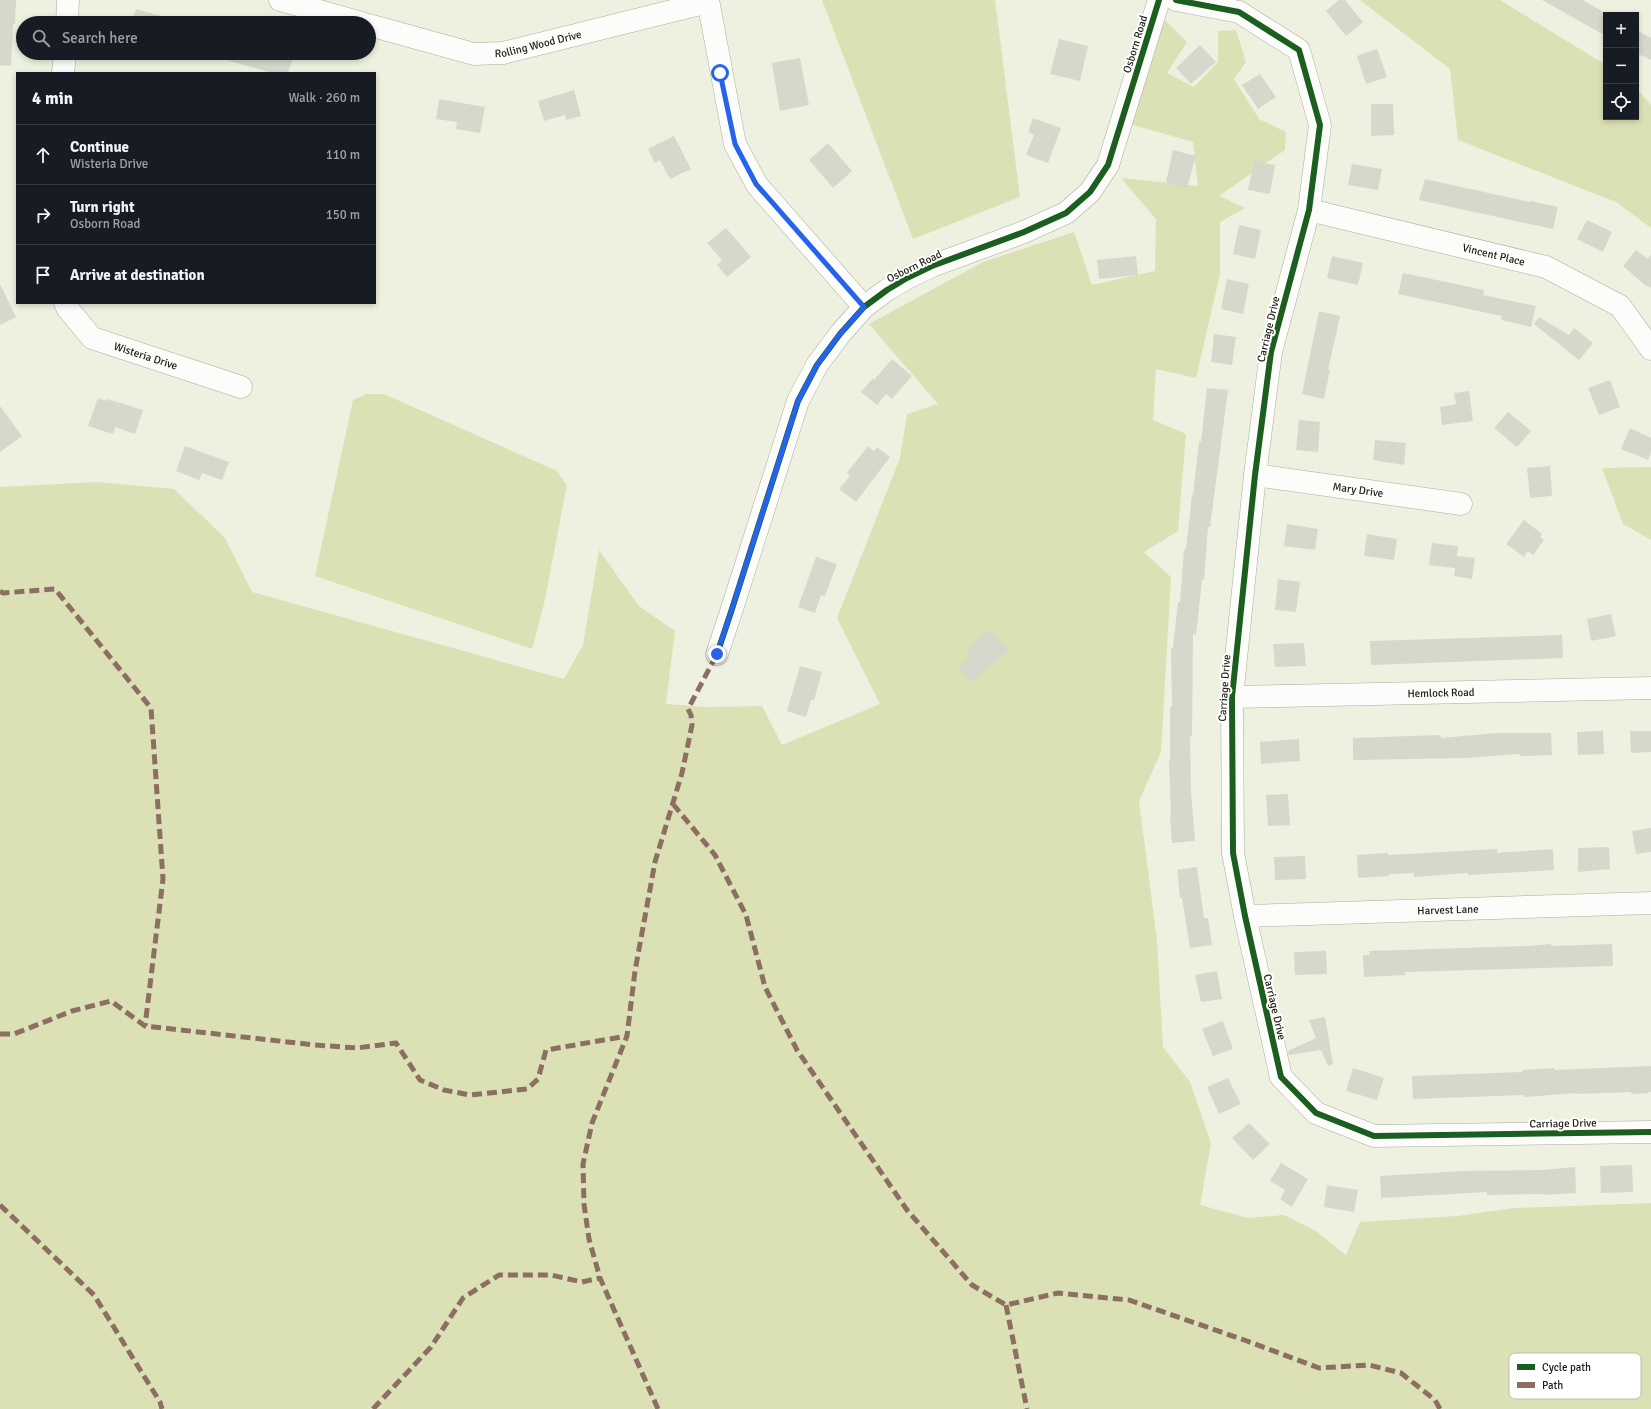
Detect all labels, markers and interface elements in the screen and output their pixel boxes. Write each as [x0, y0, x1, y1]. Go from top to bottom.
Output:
map controls [1603, 12, 1639, 120]
button: + [1603, 12, 1639, 48]
street label: Osborn Road [1121, 14, 1150, 75]
search box [16, 16, 376, 60]
icon: search [30, 27, 52, 49]
street label: Rolling Wood Drive [494, 28, 583, 60]
text: Search here [62, 29, 138, 47]
button: − [1603, 48, 1639, 84]
route start [711, 64, 729, 82]
button: locate [1603, 84, 1639, 120]
text: 4 min [32, 88, 73, 109]
text: Walk · 260 m [289, 90, 360, 106]
text: Continue [70, 138, 129, 156]
icon: ahead [32, 144, 54, 166]
text: 110 m [326, 147, 360, 163]
text: Wisteria Drive [70, 156, 148, 172]
text: Turn right [70, 198, 135, 216]
icon: right [32, 204, 54, 226]
text: 150 m [326, 207, 360, 223]
text: Osborn Road [70, 216, 140, 232]
street label: Vincent Place [1461, 241, 1526, 269]
street label: Osborn Road [885, 247, 944, 285]
icon: arrive [32, 264, 54, 286]
text: Arrive at destination [70, 266, 205, 284]
street label: Carriage Drive [1255, 295, 1282, 363]
street label: Wisteria Drive [112, 340, 179, 373]
street label: Mary Drive [1332, 480, 1384, 500]
route end [708, 645, 726, 663]
street label: Carriage Drive [1216, 654, 1233, 722]
street label: Hemlock Road [1407, 686, 1475, 700]
street label: Harvest Lane [1417, 903, 1479, 917]
street label: Carriage Drive [1261, 973, 1288, 1041]
street label: Carriage Drive [1529, 1116, 1597, 1131]
legend [1509, 1353, 1641, 1399]
text: Cycle path [1542, 1361, 1591, 1374]
text: Path [1542, 1379, 1563, 1392]

